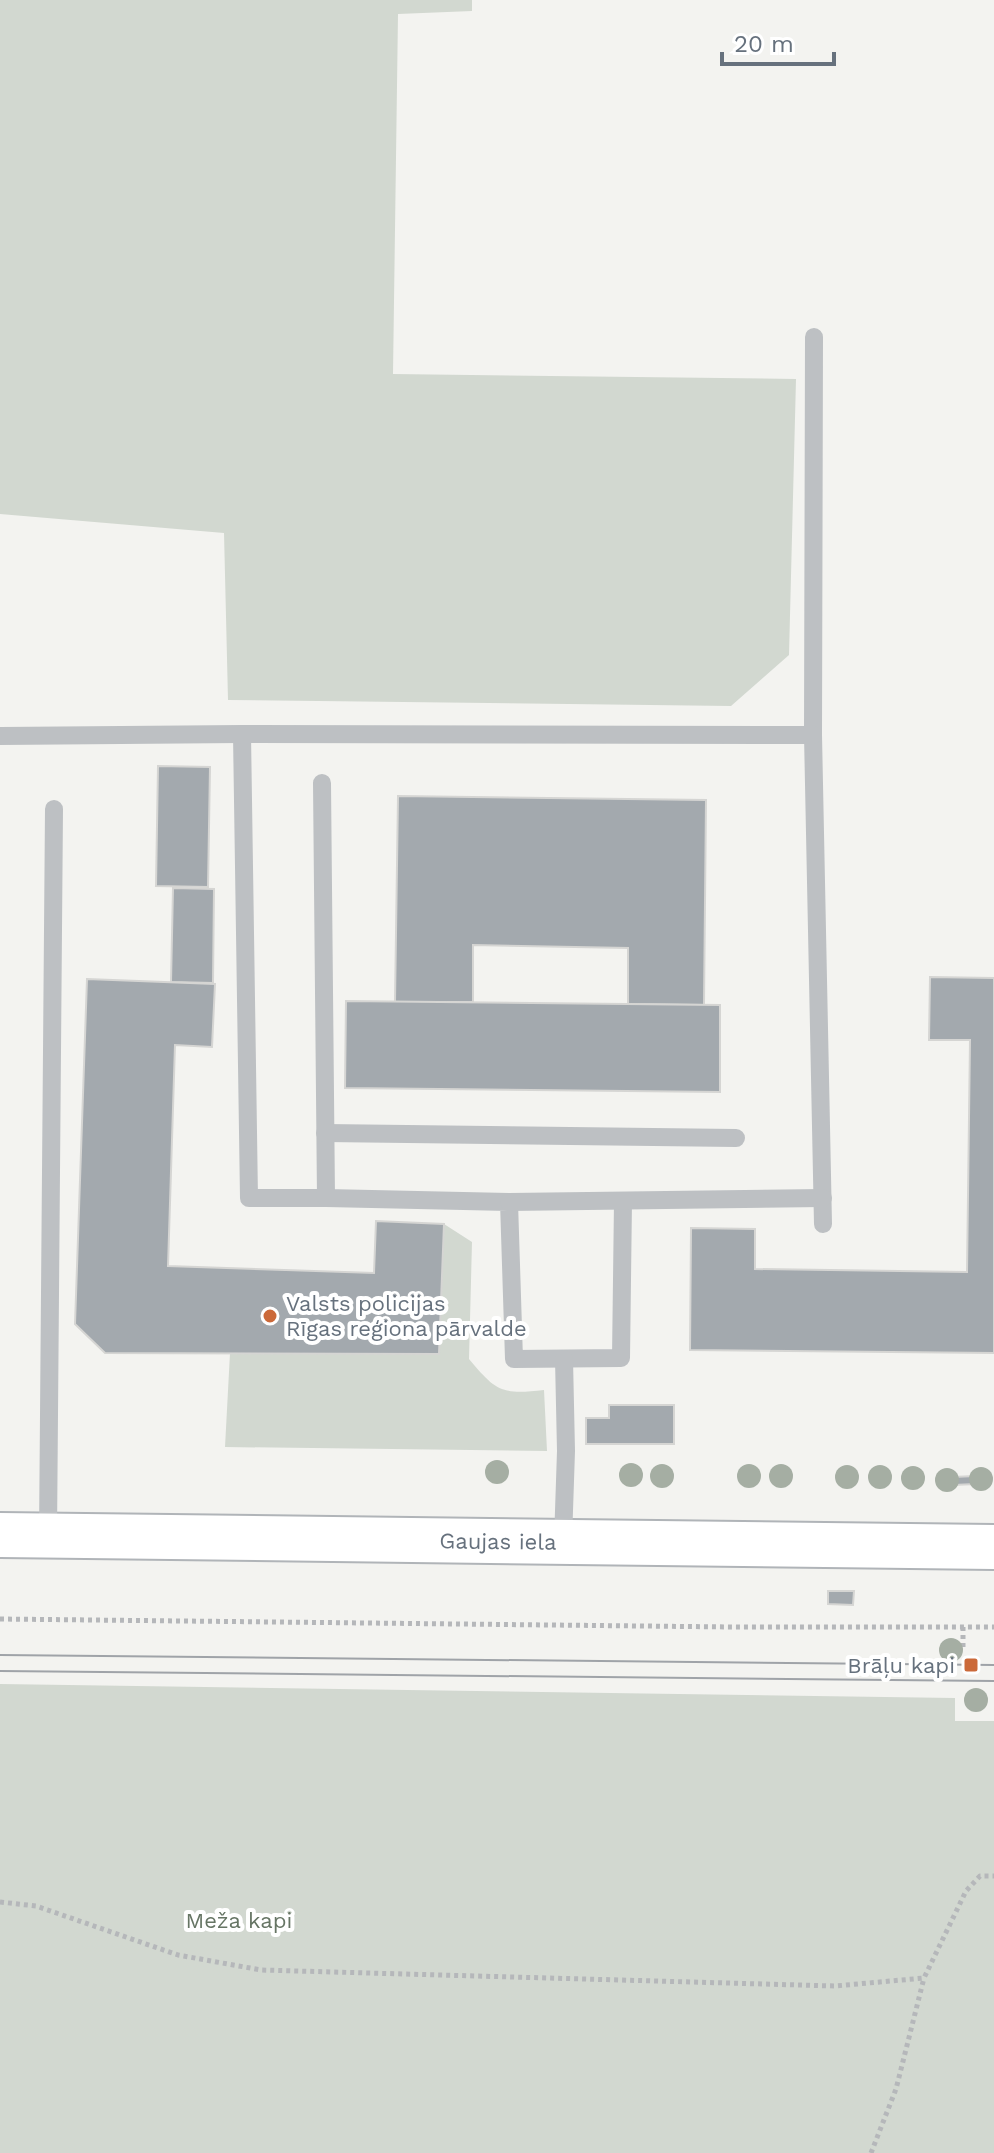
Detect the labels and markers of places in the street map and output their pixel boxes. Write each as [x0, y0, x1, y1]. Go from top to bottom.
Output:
place label: Valsts policijas Rīgas reģiona pārvalde [286, 1291, 527, 1341]
marker: Valsts policijas Rīgas reģiona pārvalde [261, 1307, 279, 1325]
place label: Brāļu kapi [847, 1653, 955, 1678]
marker: Brāļu kapi [962, 1656, 980, 1674]

